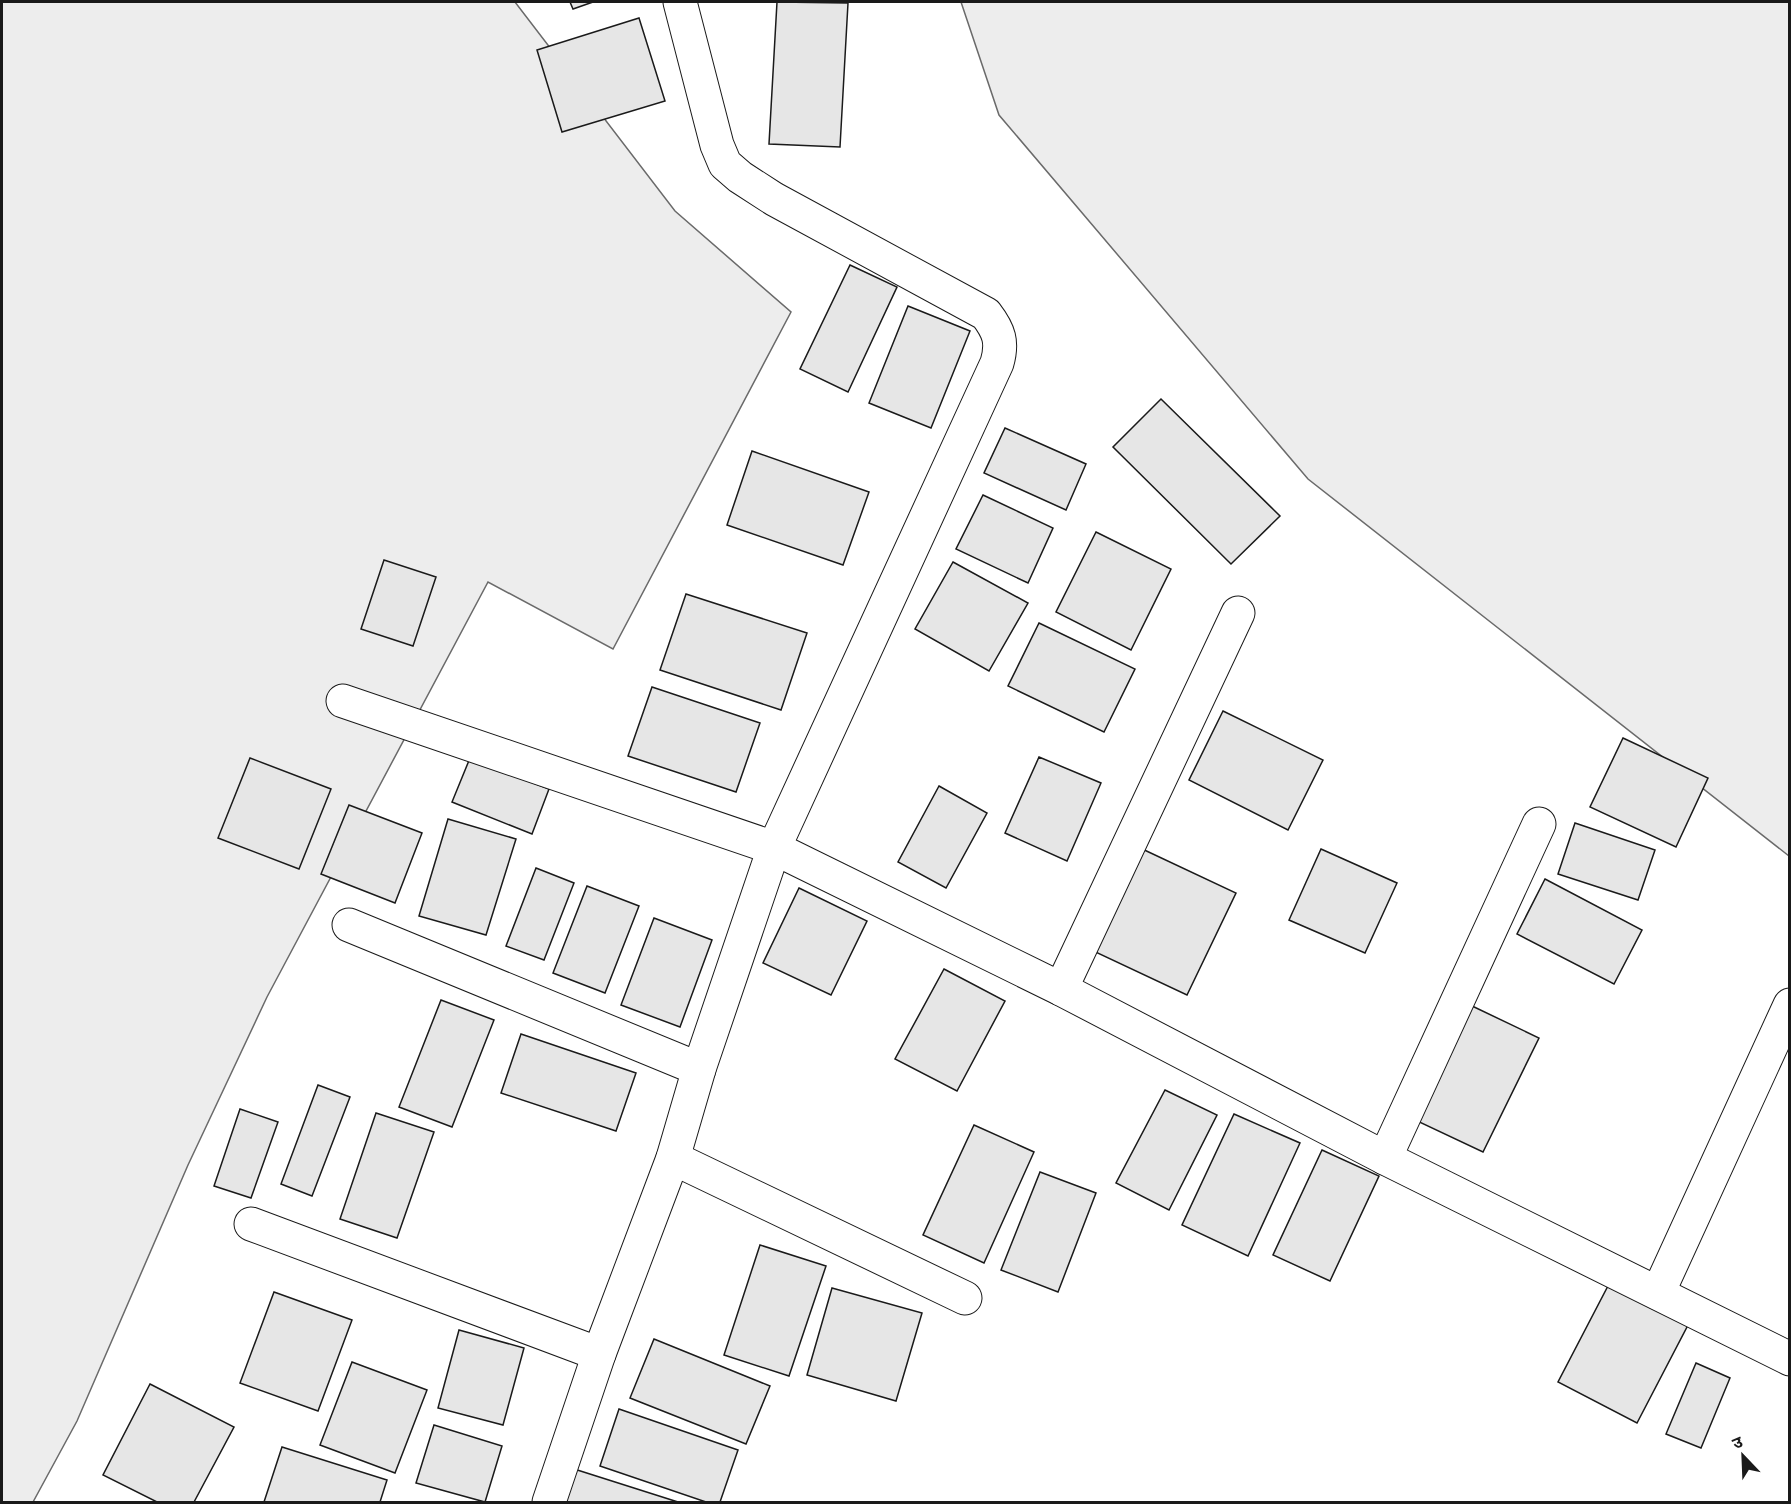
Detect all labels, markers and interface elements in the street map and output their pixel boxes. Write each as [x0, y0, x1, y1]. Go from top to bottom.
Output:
north arrow [1713, 1426, 1773, 1486]
text: उ [1729, 1432, 1746, 1453]

